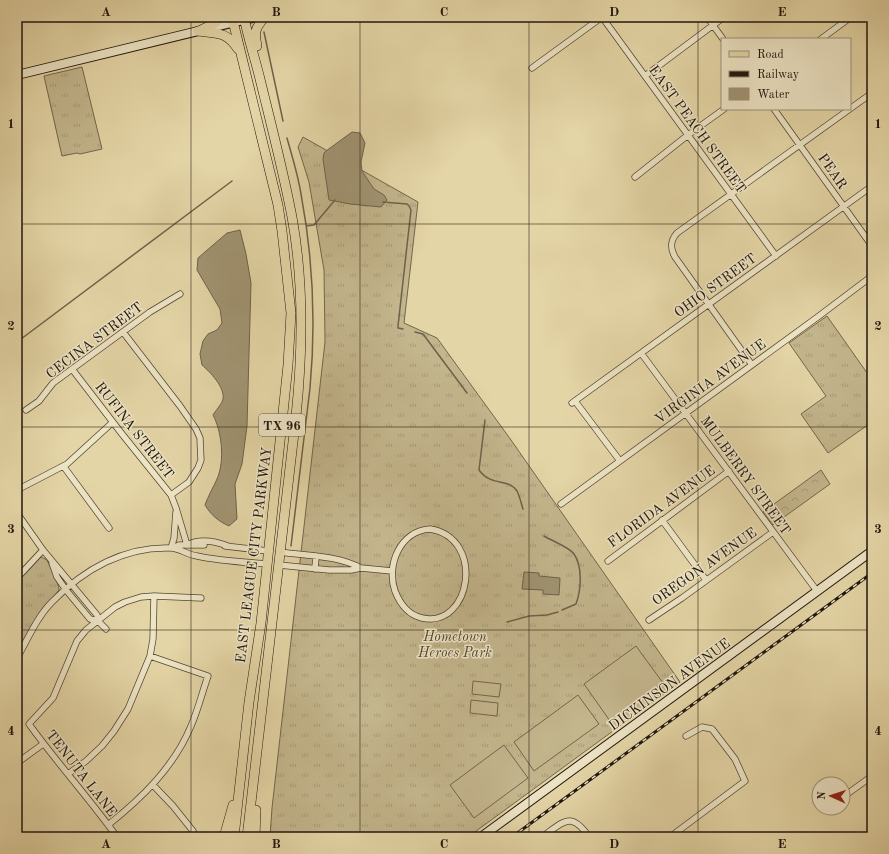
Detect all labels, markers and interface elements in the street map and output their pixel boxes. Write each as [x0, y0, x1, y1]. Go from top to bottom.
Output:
text: A [101, 6, 111, 19]
text: B [271, 6, 281, 19]
text: C [440, 6, 448, 19]
text: D [609, 6, 619, 19]
text: E [778, 6, 787, 19]
legend [721, 38, 851, 110]
text: Road [757, 49, 784, 61]
street label: EAST PEACH STREET [646, 63, 748, 196]
text: Railway [757, 69, 800, 81]
text: Water [757, 89, 790, 101]
text: 1 [7, 118, 15, 131]
text: 1 [874, 118, 882, 131]
street label: PEAR [815, 151, 849, 192]
street label: OHIO STREET [672, 251, 759, 320]
street label: CECINA STREET [44, 300, 145, 382]
text: 2 [7, 320, 15, 333]
text: 2 [874, 320, 882, 333]
street label: VIRGINIA AVENUE [653, 337, 769, 427]
street label: RUFINA STREET [92, 380, 176, 482]
road number: TX 96 [259, 414, 305, 436]
street label: MULBERRY STREET [698, 414, 793, 538]
street label: EAST LEAGUE CITY PARKWAY [234, 446, 274, 664]
street label: FLORIDA AVENUE [605, 463, 718, 550]
text: 3 [7, 523, 15, 536]
text: 3 [874, 523, 882, 536]
street label: OREGON AVENUE [650, 525, 759, 608]
park label: Hometown Heroes Park [417, 630, 492, 660]
street label: DICKINSON AVENUE [606, 636, 733, 733]
text: 4 [7, 725, 15, 738]
text: 4 [874, 725, 882, 738]
street label: TENUTA LANE [43, 728, 119, 819]
north arrow [811, 776, 851, 816]
text: N [817, 790, 828, 800]
text: A [101, 838, 111, 851]
text: B [271, 838, 281, 851]
text: C [440, 838, 448, 851]
text: D [609, 838, 619, 851]
text: E [778, 838, 787, 851]

